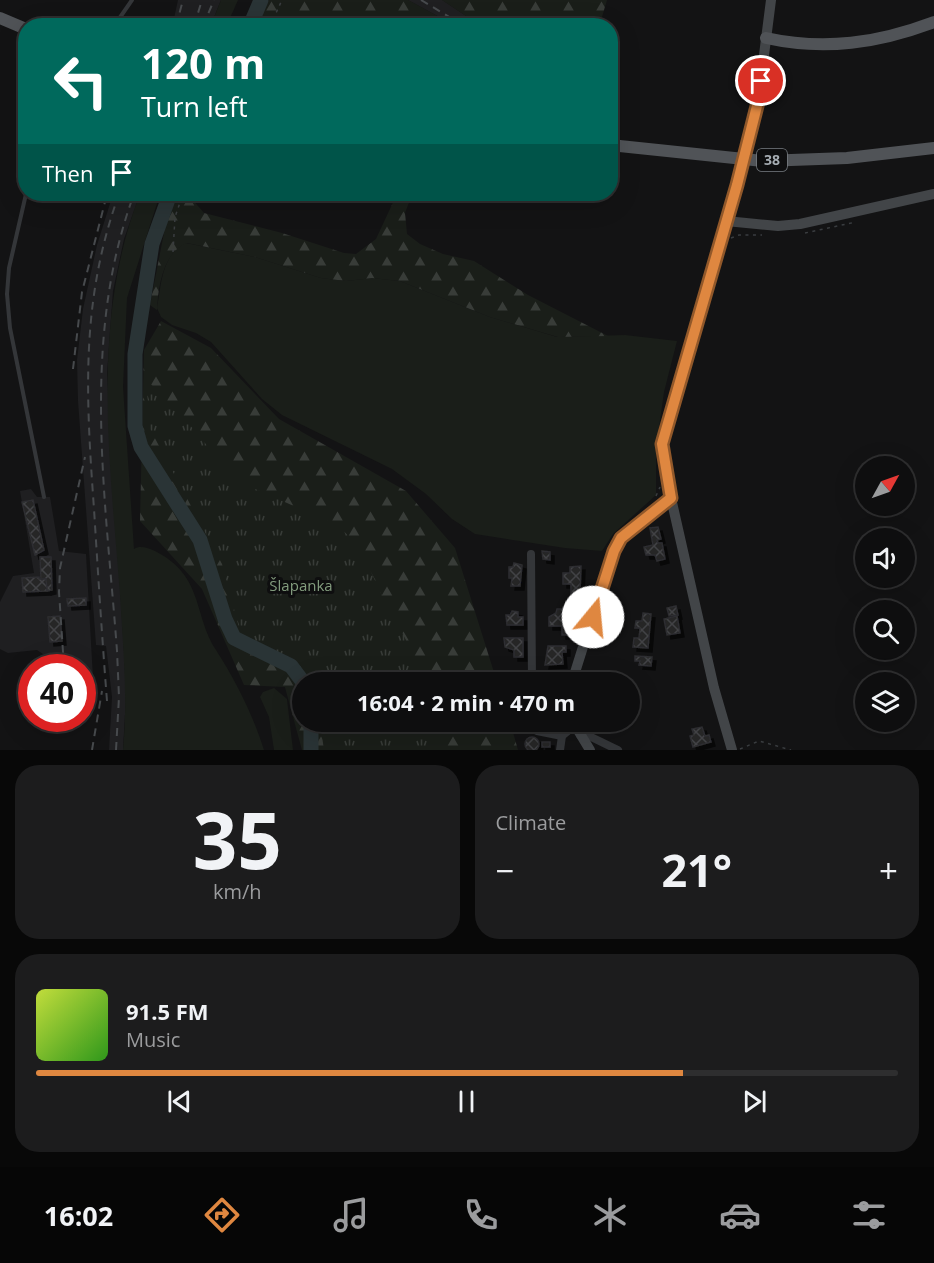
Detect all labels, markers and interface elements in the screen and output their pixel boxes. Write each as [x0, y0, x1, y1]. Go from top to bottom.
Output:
text: 120 m [141, 34, 265, 91]
icon: left [42, 42, 120, 120]
pin [735, 55, 786, 106]
icon: arrive [744, 64, 777, 97]
text: Turn left [141, 88, 248, 125]
road number: 38 [757, 149, 787, 171]
icon: arrive [105, 156, 138, 189]
text: Then [42, 158, 93, 188]
north arrow [855, 456, 915, 516]
map controls [855, 456, 915, 732]
button: sound [855, 528, 915, 588]
park label: Šlapanka [269, 575, 333, 595]
position arrow [561, 585, 625, 649]
button: search [855, 600, 915, 660]
speed limit sign: 40 [18, 654, 96, 732]
button: layers [855, 672, 915, 732]
text: 16:04 · 2 min · 470 m [357, 687, 575, 717]
text: 35 [193, 786, 282, 892]
text: Climate [496, 809, 566, 836]
text: 21° [661, 839, 732, 900]
text: − [496, 848, 514, 893]
text: + [879, 848, 898, 893]
text: km/h [213, 878, 262, 905]
text: 91.5 FM [126, 996, 209, 1026]
text: Music [126, 1026, 180, 1053]
icon: previous [163, 1085, 196, 1118]
icon: pause [450, 1085, 483, 1118]
icon: next [738, 1085, 771, 1118]
icon: directions [201, 1194, 243, 1236]
icon: music [330, 1194, 372, 1236]
icon: phone [460, 1194, 502, 1236]
icon: climate [589, 1194, 631, 1236]
icon: car [719, 1194, 761, 1236]
icon: filters [848, 1194, 890, 1236]
text: 16:02 [44, 1197, 113, 1234]

